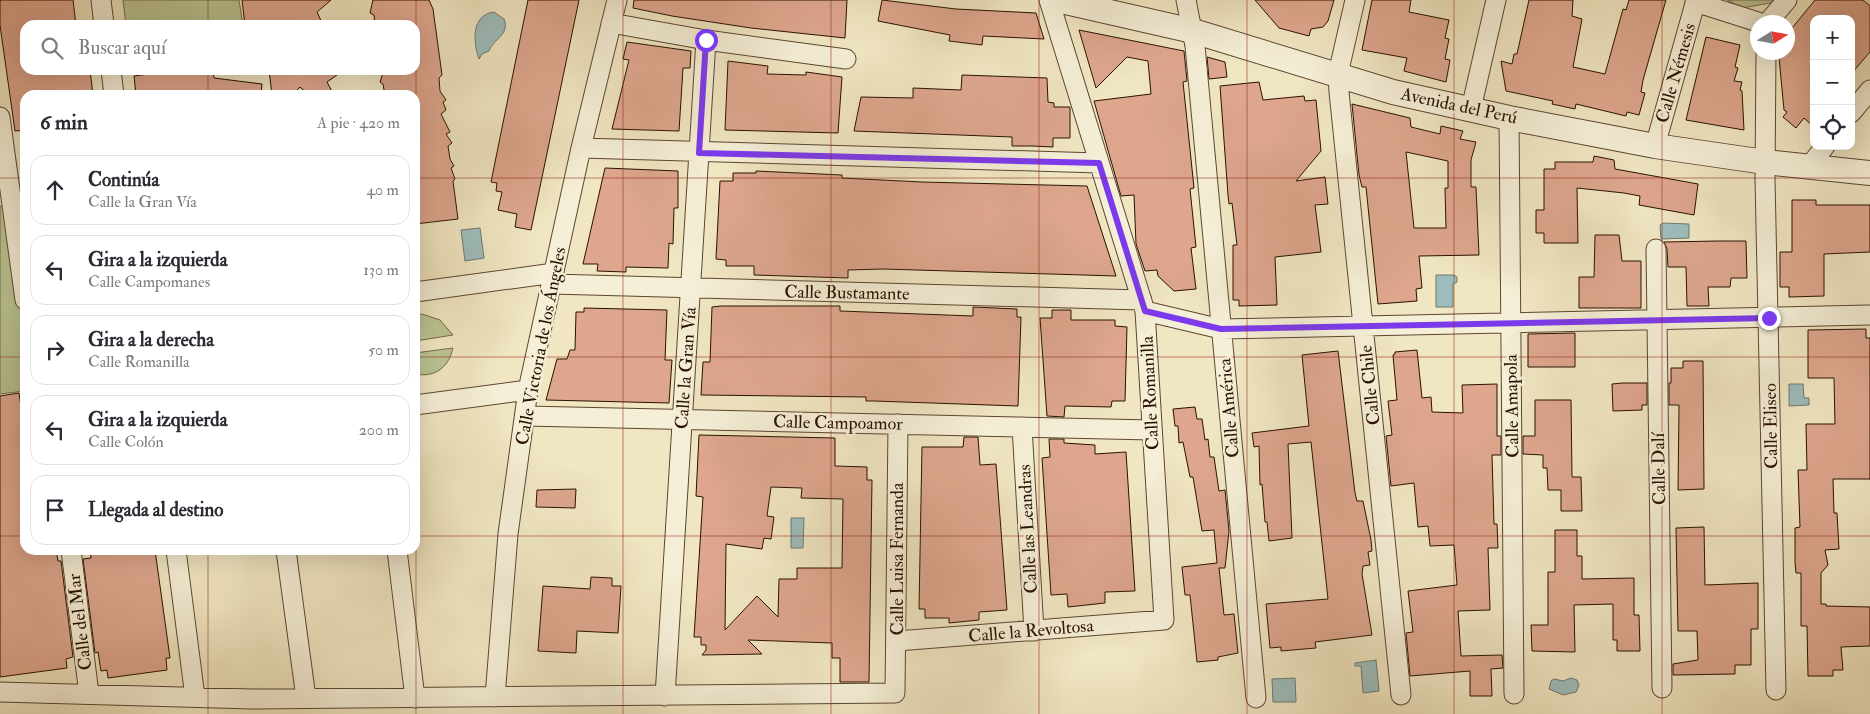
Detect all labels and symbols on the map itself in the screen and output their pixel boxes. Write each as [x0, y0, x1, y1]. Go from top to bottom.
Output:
north arrow [1750, 15, 1795, 60]
street label: Calle Némesis [1651, 20, 1701, 126]
route start [695, 29, 718, 52]
street label: Avenida del Perú [1398, 82, 1519, 130]
street label: Calle Victoria de los Ángeles [510, 245, 572, 447]
street label: Calle Bustamante [784, 280, 910, 306]
street label: Calle la Gran Vía [670, 305, 702, 430]
route end [1758, 307, 1781, 330]
street label: Calle Romanilla [1135, 335, 1164, 451]
street label: Calle Chile [1354, 343, 1386, 426]
street label: Calle Amapola [1500, 353, 1524, 458]
street label: Calle América [1213, 357, 1245, 459]
street label: Calle Eliseo [1759, 383, 1783, 469]
street label: Calle Campoamor [773, 410, 903, 436]
street label: Calle Dalí [1647, 431, 1671, 505]
street label: Calle las Leandras [1013, 464, 1043, 594]
street label: Calle Luisa Fernanda [886, 482, 909, 635]
street label: Calle del Mar [63, 572, 97, 672]
street label: Calle la Revoltosa [967, 614, 1095, 648]

